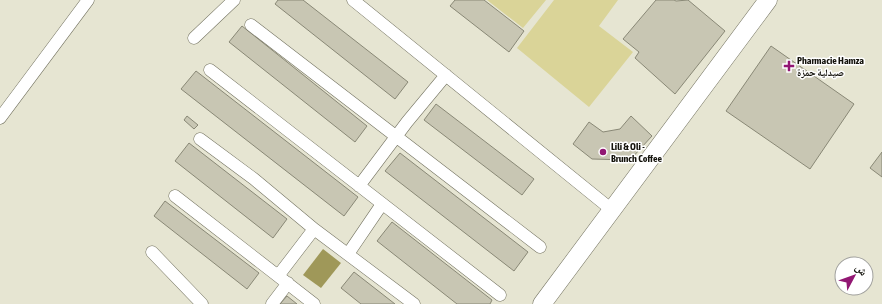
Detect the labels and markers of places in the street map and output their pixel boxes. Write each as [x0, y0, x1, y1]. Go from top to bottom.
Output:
place label: Pharmacie Hamza صيدلية حمزة [797, 55, 864, 79]
marker: Pharmacie Hamza صيدلية حمزة [784, 61, 794, 71]
place label: Lili & Oli - Brunch Coffee [611, 141, 662, 164]
marker: Lili & Oli - Brunch Coffee [598, 147, 608, 157]

